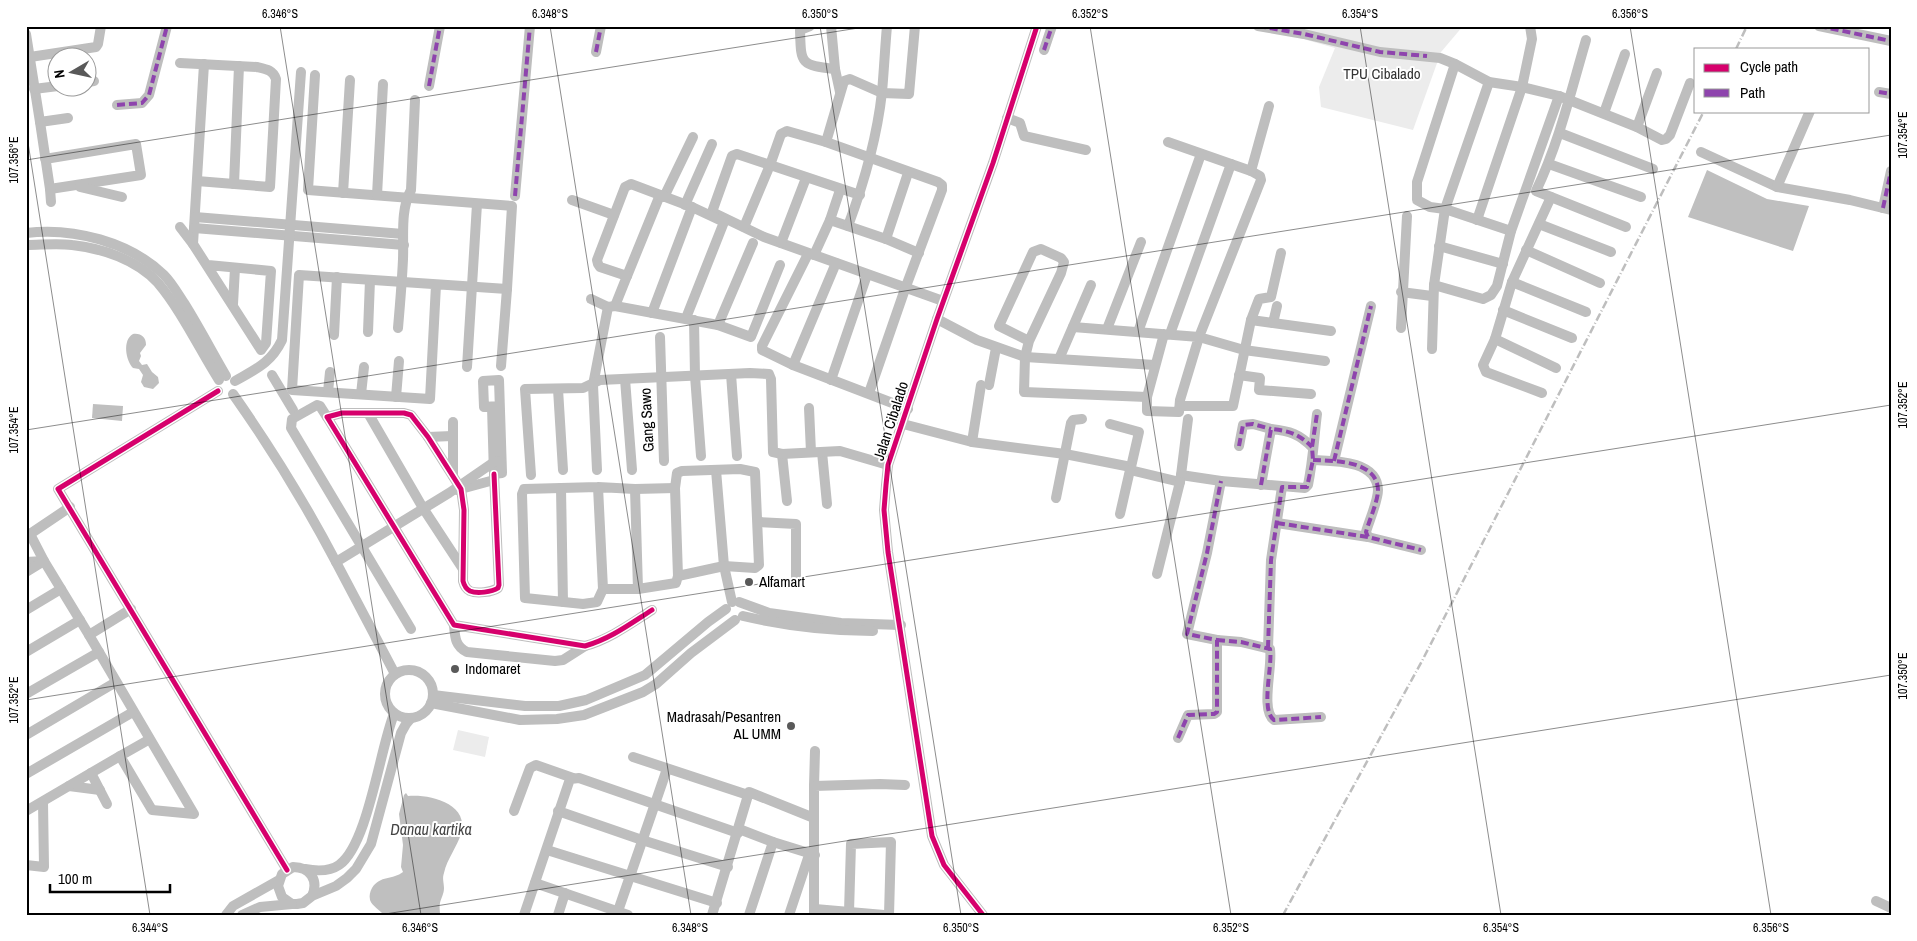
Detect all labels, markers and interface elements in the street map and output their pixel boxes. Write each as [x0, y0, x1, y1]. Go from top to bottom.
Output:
text: 6.346°S [262, 6, 298, 22]
text: 6.348°S [532, 6, 568, 22]
text: 6.350°S [802, 6, 838, 22]
text: 6.352°S [1072, 6, 1108, 22]
text: 6.354°S [1342, 6, 1378, 22]
text: 6.356°S [1612, 6, 1648, 22]
north arrow [48, 48, 98, 98]
legend [1694, 48, 1870, 112]
text: Cycle path [1740, 56, 1798, 77]
park label: TPU Cibalado [1343, 63, 1421, 84]
text: N [50, 69, 69, 80]
text: Path [1740, 82, 1765, 103]
text: 107.354°E [1895, 112, 1911, 158]
text: 107.356°E [6, 137, 22, 183]
street label: Jalan Cibalado [868, 378, 913, 463]
text: 107.352°E [1895, 382, 1911, 428]
street label: Gang Sawo [634, 387, 659, 453]
text: 107.354°E [6, 407, 22, 453]
place label: Alfamart [758, 571, 805, 592]
marker: Alfamart [743, 576, 755, 588]
text: 107.350°E [1895, 653, 1911, 699]
place label: Indomaret [465, 658, 521, 679]
marker: Indomaret [449, 663, 461, 675]
text: 107.352°E [6, 677, 22, 723]
place label: Madrasah/Pesantren AL UMM [667, 706, 781, 744]
marker: Madrasah/Pesantren AL UMM [785, 720, 797, 732]
water label: Danau kartika [390, 818, 472, 840]
scale bar [50, 861, 170, 893]
text: 100 m [58, 868, 92, 889]
text: 6.344°S [132, 920, 168, 936]
text: 6.346°S [402, 920, 438, 936]
text: 6.348°S [672, 920, 708, 936]
text: 6.350°S [943, 920, 979, 936]
text: 6.352°S [1213, 920, 1249, 936]
text: 6.354°S [1483, 920, 1519, 936]
text: 6.356°S [1753, 920, 1789, 936]

